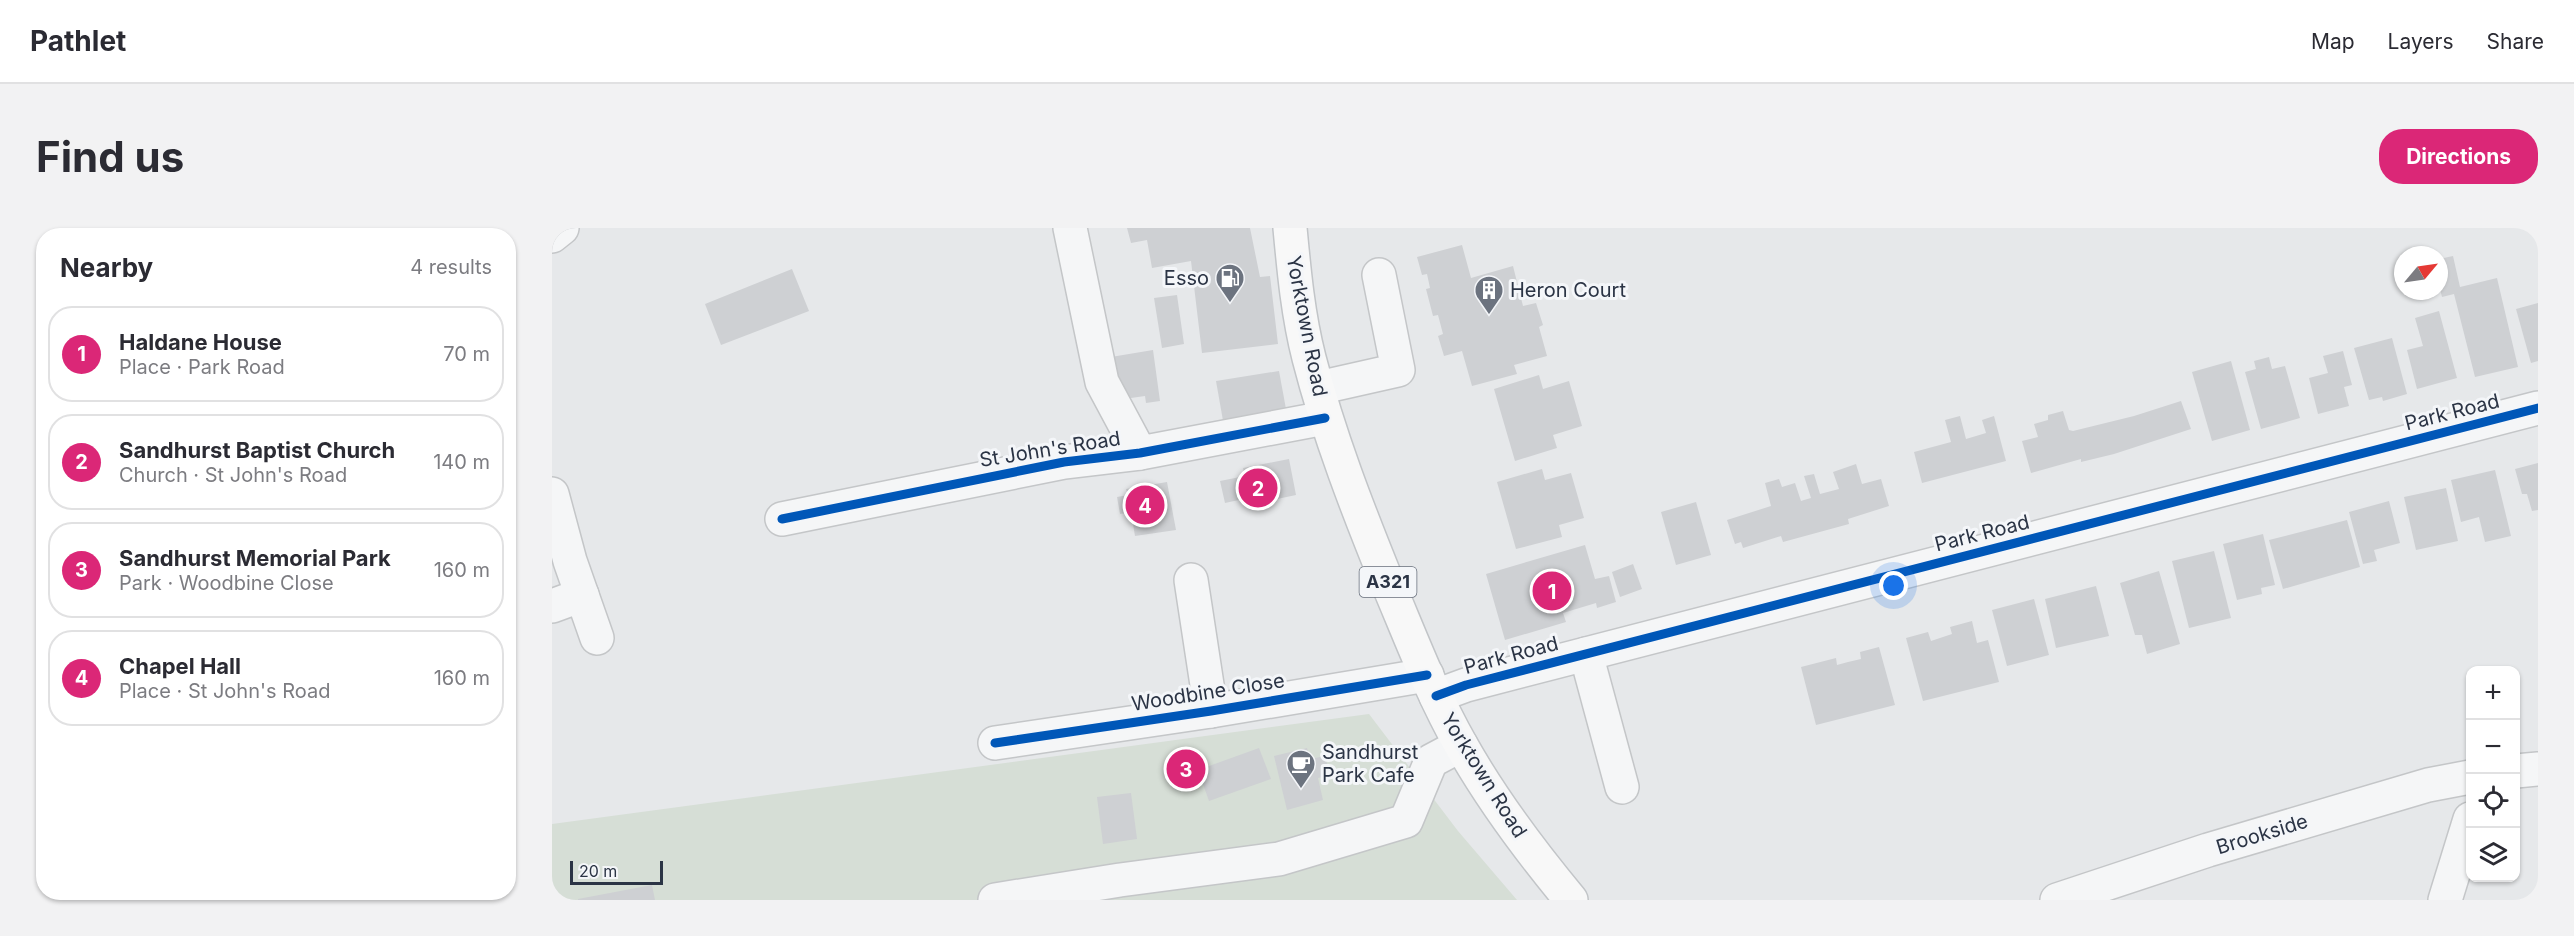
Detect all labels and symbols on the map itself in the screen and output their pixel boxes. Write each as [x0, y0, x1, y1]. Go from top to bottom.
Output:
north arrow [2394, 246, 2448, 300]
street label: Yorktown Road [1282, 254, 1332, 398]
fuel station icon: Esso [1214, 262, 1246, 304]
place label: Esso [1164, 266, 1209, 290]
building icon: Heron Court [1473, 274, 1505, 316]
place label: Heron Court [1510, 278, 1626, 302]
street label: Park Road [2402, 389, 2502, 435]
street label: St John's Road [978, 426, 1122, 472]
pin: 2 [1238, 466, 1278, 510]
pin: 4 [1126, 482, 1164, 528]
street label: Park Road [1932, 510, 2032, 556]
road number: A321 [1360, 567, 1416, 597]
pin: 1 [1532, 568, 1572, 614]
your location [1879, 571, 1908, 600]
street label: Park Road [1461, 631, 1561, 679]
street label: Woodbine Close [1130, 668, 1286, 716]
street label: Yorktown Road [1436, 708, 1532, 842]
place label: Sandhurst Park Cafe [1322, 740, 1419, 787]
pin: 3 [1166, 746, 1206, 792]
cafe icon: Sandhurst Park Cafe [1285, 748, 1317, 790]
street label: Brookside [2213, 809, 2311, 859]
scale bar [570, 858, 663, 886]

